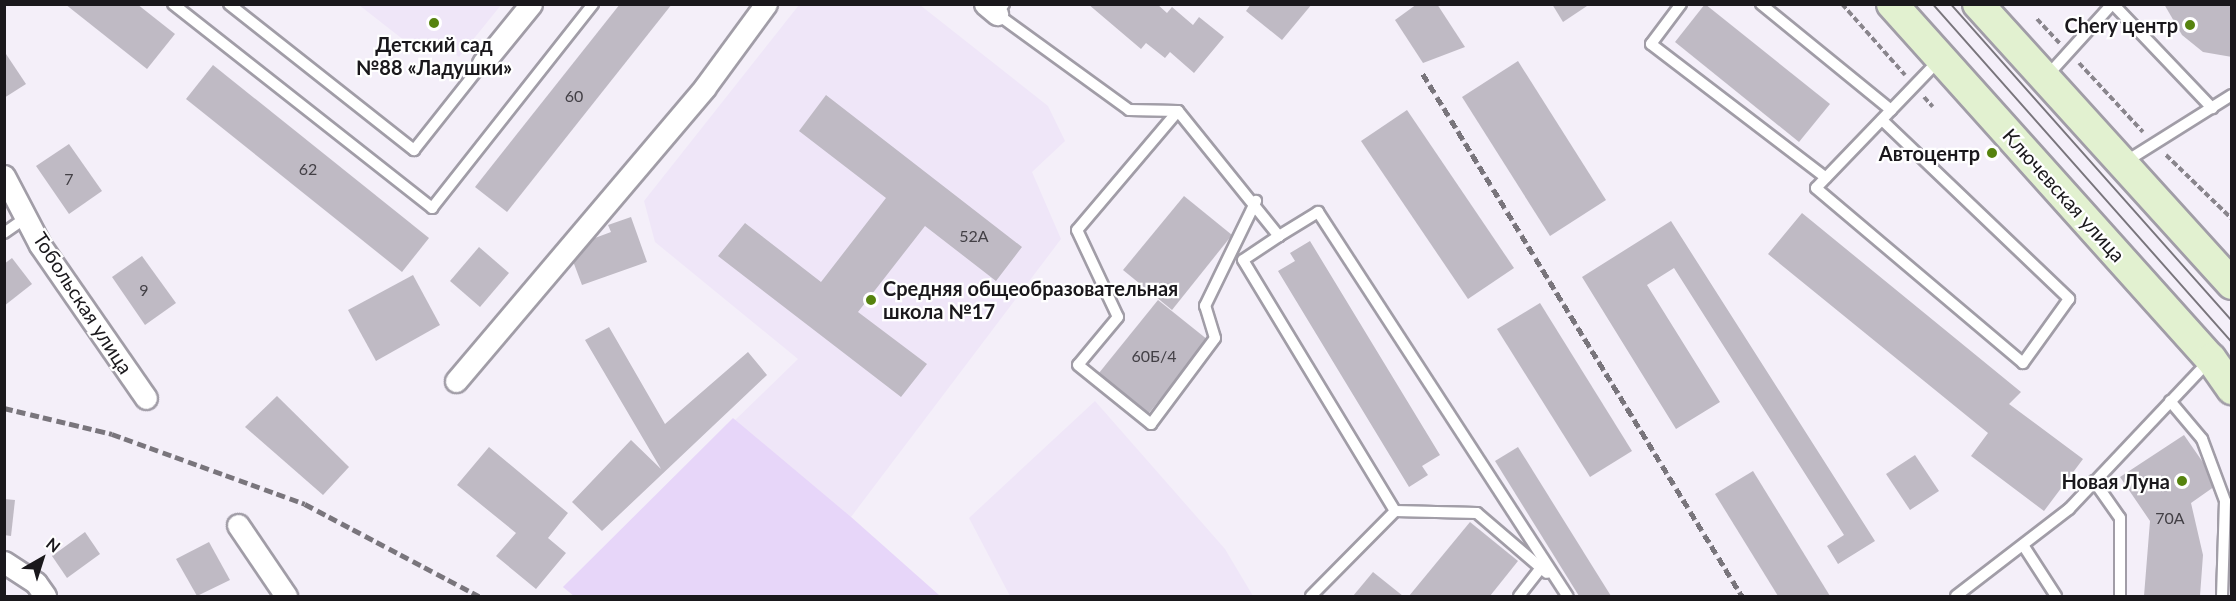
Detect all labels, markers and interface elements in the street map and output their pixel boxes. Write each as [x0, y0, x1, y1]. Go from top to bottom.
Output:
place label: Chery центр [2064, 13, 2178, 37]
marker: Детский сад №88 «Ладушки» [427, 16, 441, 30]
marker: Chery центр [2183, 18, 2197, 32]
place label: Детский сад №88 «Ладушки» [356, 33, 512, 80]
house number: 60 [565, 86, 583, 106]
street label: Ключевская улица [1998, 123, 2130, 267]
place label: Автоцентр [1879, 141, 1980, 165]
marker: Автоцентр [1985, 146, 1999, 160]
house number: 62 [299, 159, 317, 179]
house number: 7 [64, 169, 74, 189]
house number: 52А [959, 226, 989, 246]
street label: Тобольская улица [28, 228, 138, 378]
place label: Средняя общеобразовательная школа №17 [883, 276, 1178, 323]
house number: 9 [139, 280, 149, 300]
marker: Средняя общеобразовательная школа №17 [864, 293, 878, 307]
house number: 60Б/4 [1132, 346, 1176, 366]
place label: Новая Луна [2061, 469, 2170, 493]
marker: Новая Луна [2175, 474, 2189, 488]
house number: 70А [2155, 508, 2185, 528]
north arrow [12, 529, 72, 589]
text: N [43, 533, 64, 556]

